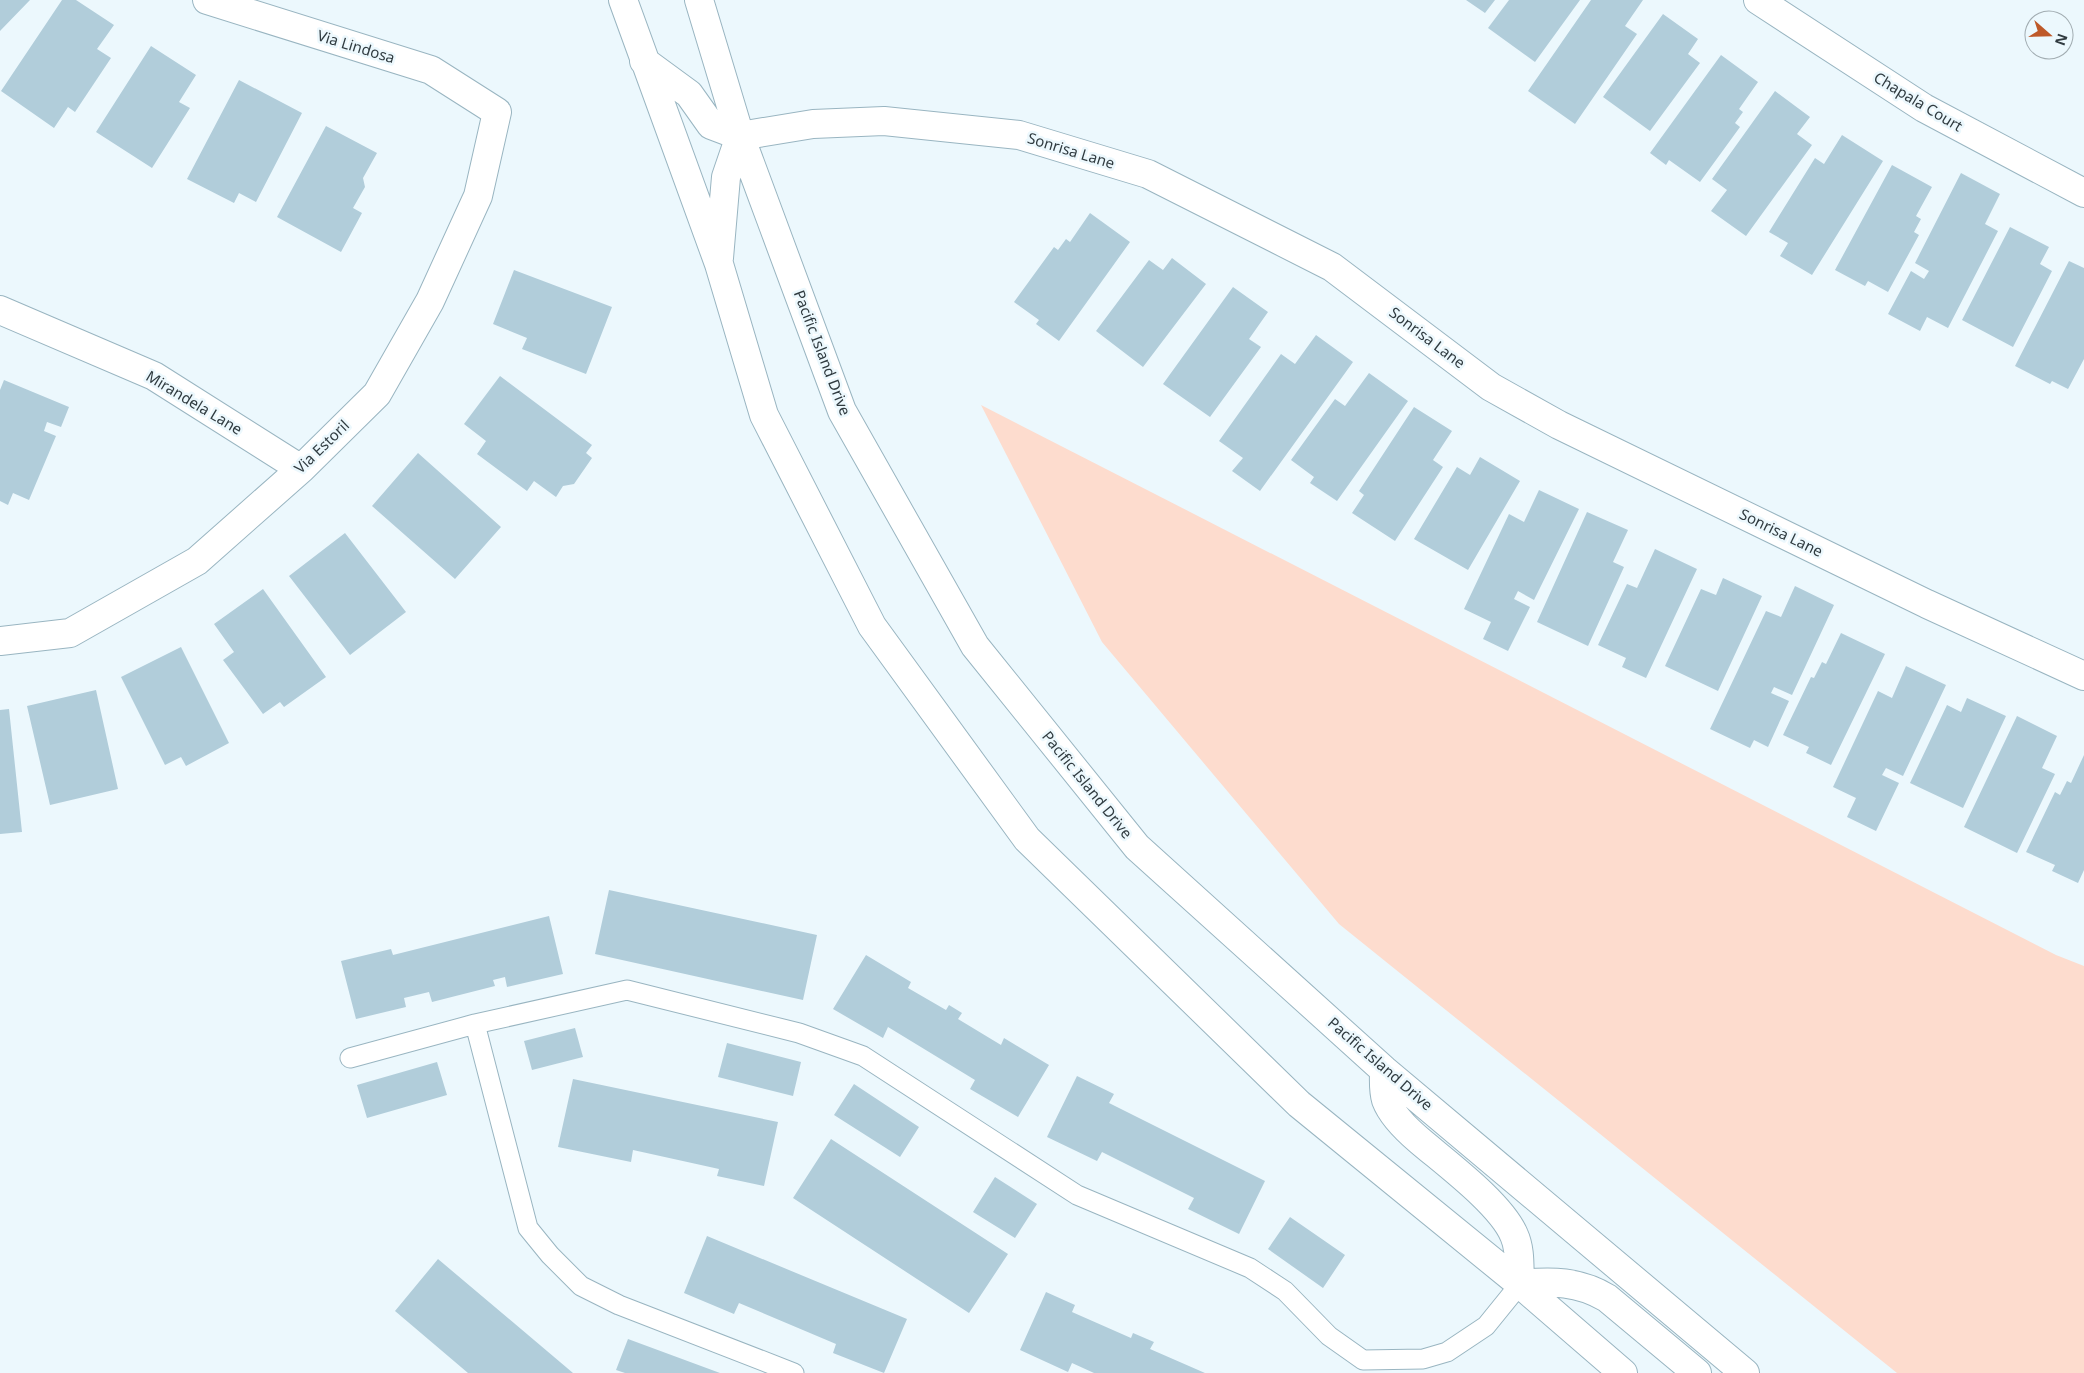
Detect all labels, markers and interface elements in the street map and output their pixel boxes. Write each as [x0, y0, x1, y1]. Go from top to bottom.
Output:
north arrow [2024, 10, 2074, 60]
street label: Via Lindosa [315, 25, 398, 67]
text: N [2051, 31, 2073, 48]
street label: Chapala Court [1870, 67, 1967, 136]
street label: Sonrisa Lane [1025, 127, 1117, 173]
street label: Pacific Island Drive [790, 287, 856, 418]
street label: Sonrisa Lane [1386, 302, 1470, 372]
street label: Mirandela Lane [143, 366, 246, 439]
street label: Via Estoril [289, 415, 353, 477]
street label: Sonrisa Lane [1737, 503, 1826, 561]
street label: Pacific Island Drive [1038, 726, 1137, 842]
street label: Pacific Island Drive [1324, 1012, 1437, 1114]

